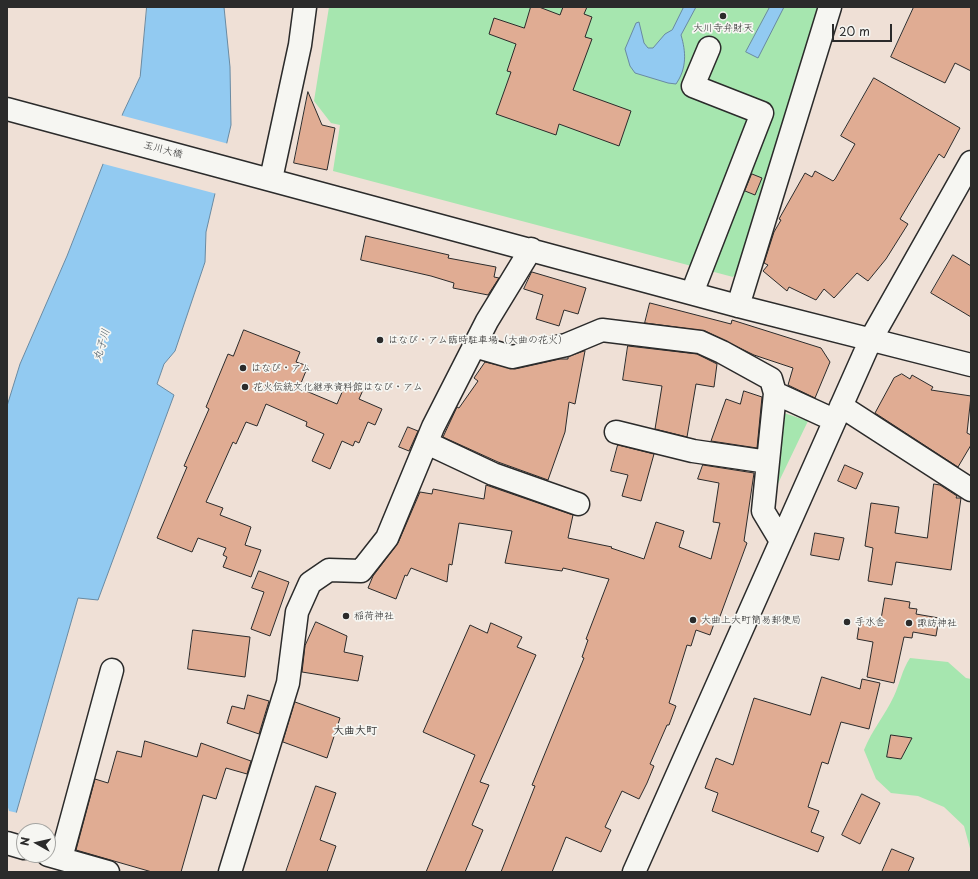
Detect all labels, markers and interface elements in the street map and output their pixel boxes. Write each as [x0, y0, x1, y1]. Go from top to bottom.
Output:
marker: 大川寺弁財天 [718, 11, 728, 21]
scale bar [834, 16, 894, 42]
place label: 大川寺弁財天 [693, 22, 753, 34]
text: 20 m [839, 22, 870, 40]
street label: 玉川大橋 [142, 139, 184, 161]
water label: 丸子川 [91, 327, 113, 363]
place label: はなび・アム臨時駐車場（大曲の花火） [388, 334, 568, 346]
marker: はなび・アム臨時駐車場（大曲の花火） [375, 335, 385, 345]
place label: はなび・アム [251, 362, 311, 374]
marker: はなび・アム [238, 363, 248, 373]
place label: 花火伝統文化継承資料館はなび・アム [253, 381, 423, 393]
marker: 花火伝統文化継承資料館はなび・アム [240, 382, 250, 392]
place label: 稲荷神社 [354, 610, 394, 622]
marker: 稲荷神社 [341, 611, 351, 621]
place label: 大曲上大町簡易郵便局 [701, 614, 801, 626]
marker: 大曲上大町簡易郵便局 [688, 615, 698, 625]
place label: 手水舎 [855, 616, 885, 628]
marker: 手水舎 [842, 617, 852, 627]
place label: 諏訪神社 [917, 617, 957, 629]
marker: 諏訪神社 [904, 618, 914, 628]
district label: 大曲大町 [333, 724, 377, 738]
north arrow [16, 823, 56, 863]
text: N [16, 836, 34, 847]

